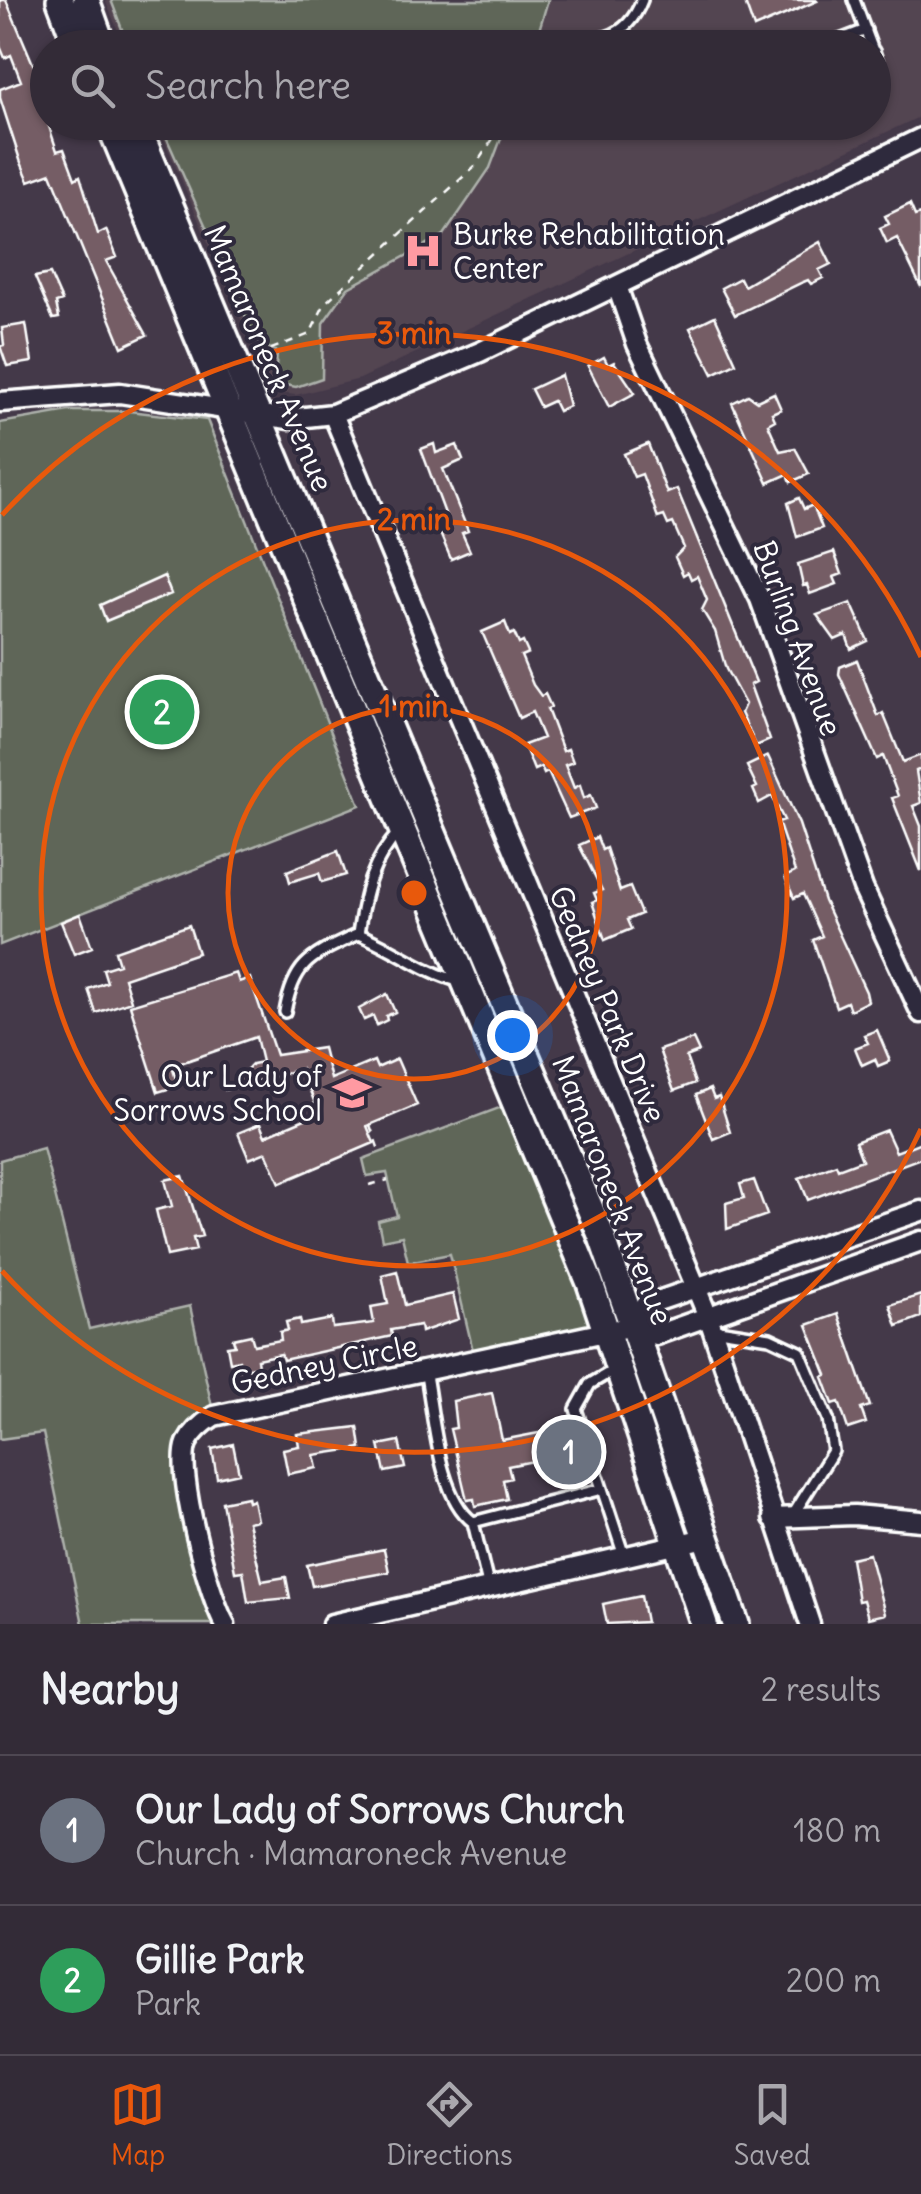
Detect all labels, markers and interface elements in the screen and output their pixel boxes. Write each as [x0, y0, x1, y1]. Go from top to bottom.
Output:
search box [30, 30, 891, 140]
icon: search [65, 58, 120, 113]
text: Search here [145, 62, 351, 109]
place label: Burke Rehabilitation Center [453, 215, 725, 287]
street label: Mamaroneck Avenue [196, 219, 342, 497]
hospital icon: Burke Rehabilitation Center [402, 230, 444, 272]
text: 3 min [377, 314, 451, 352]
text: 2 min [377, 500, 451, 538]
street label: Burling Avenue [745, 535, 851, 741]
pin: 2 [130, 674, 194, 750]
text: 1 min [379, 687, 449, 725]
centre of rings [396, 875, 432, 911]
street label: Gedney Park Drive [541, 880, 675, 1128]
your location [487, 1010, 538, 1061]
street label: Mamaroneck Avenue [544, 1050, 682, 1330]
place label: Our Lady of Sorrows School [113, 1057, 323, 1129]
school or university icon: Our Lady of Sorrows School [331, 1072, 373, 1114]
street label: Gedney Circle [227, 1326, 421, 1402]
pin: 1 [536, 1414, 602, 1490]
text: Nearby [40, 1663, 179, 1715]
text: 2 results [761, 1669, 881, 1710]
text: Our Lady of Sorrows Church [135, 1786, 625, 1833]
text: 1 [66, 1810, 79, 1851]
text: 180 m [793, 1810, 881, 1851]
text: Church · Mamaroneck Avenue [135, 1833, 567, 1874]
text: Gillie Park [135, 1936, 305, 1983]
text: 2 [64, 1960, 81, 2001]
text: 200 m [786, 1960, 881, 2001]
text: Park [135, 1983, 201, 2024]
tab: Map [110, 2077, 165, 2173]
tab: Directions [386, 2077, 513, 2173]
tab: Saved [734, 2077, 811, 2173]

